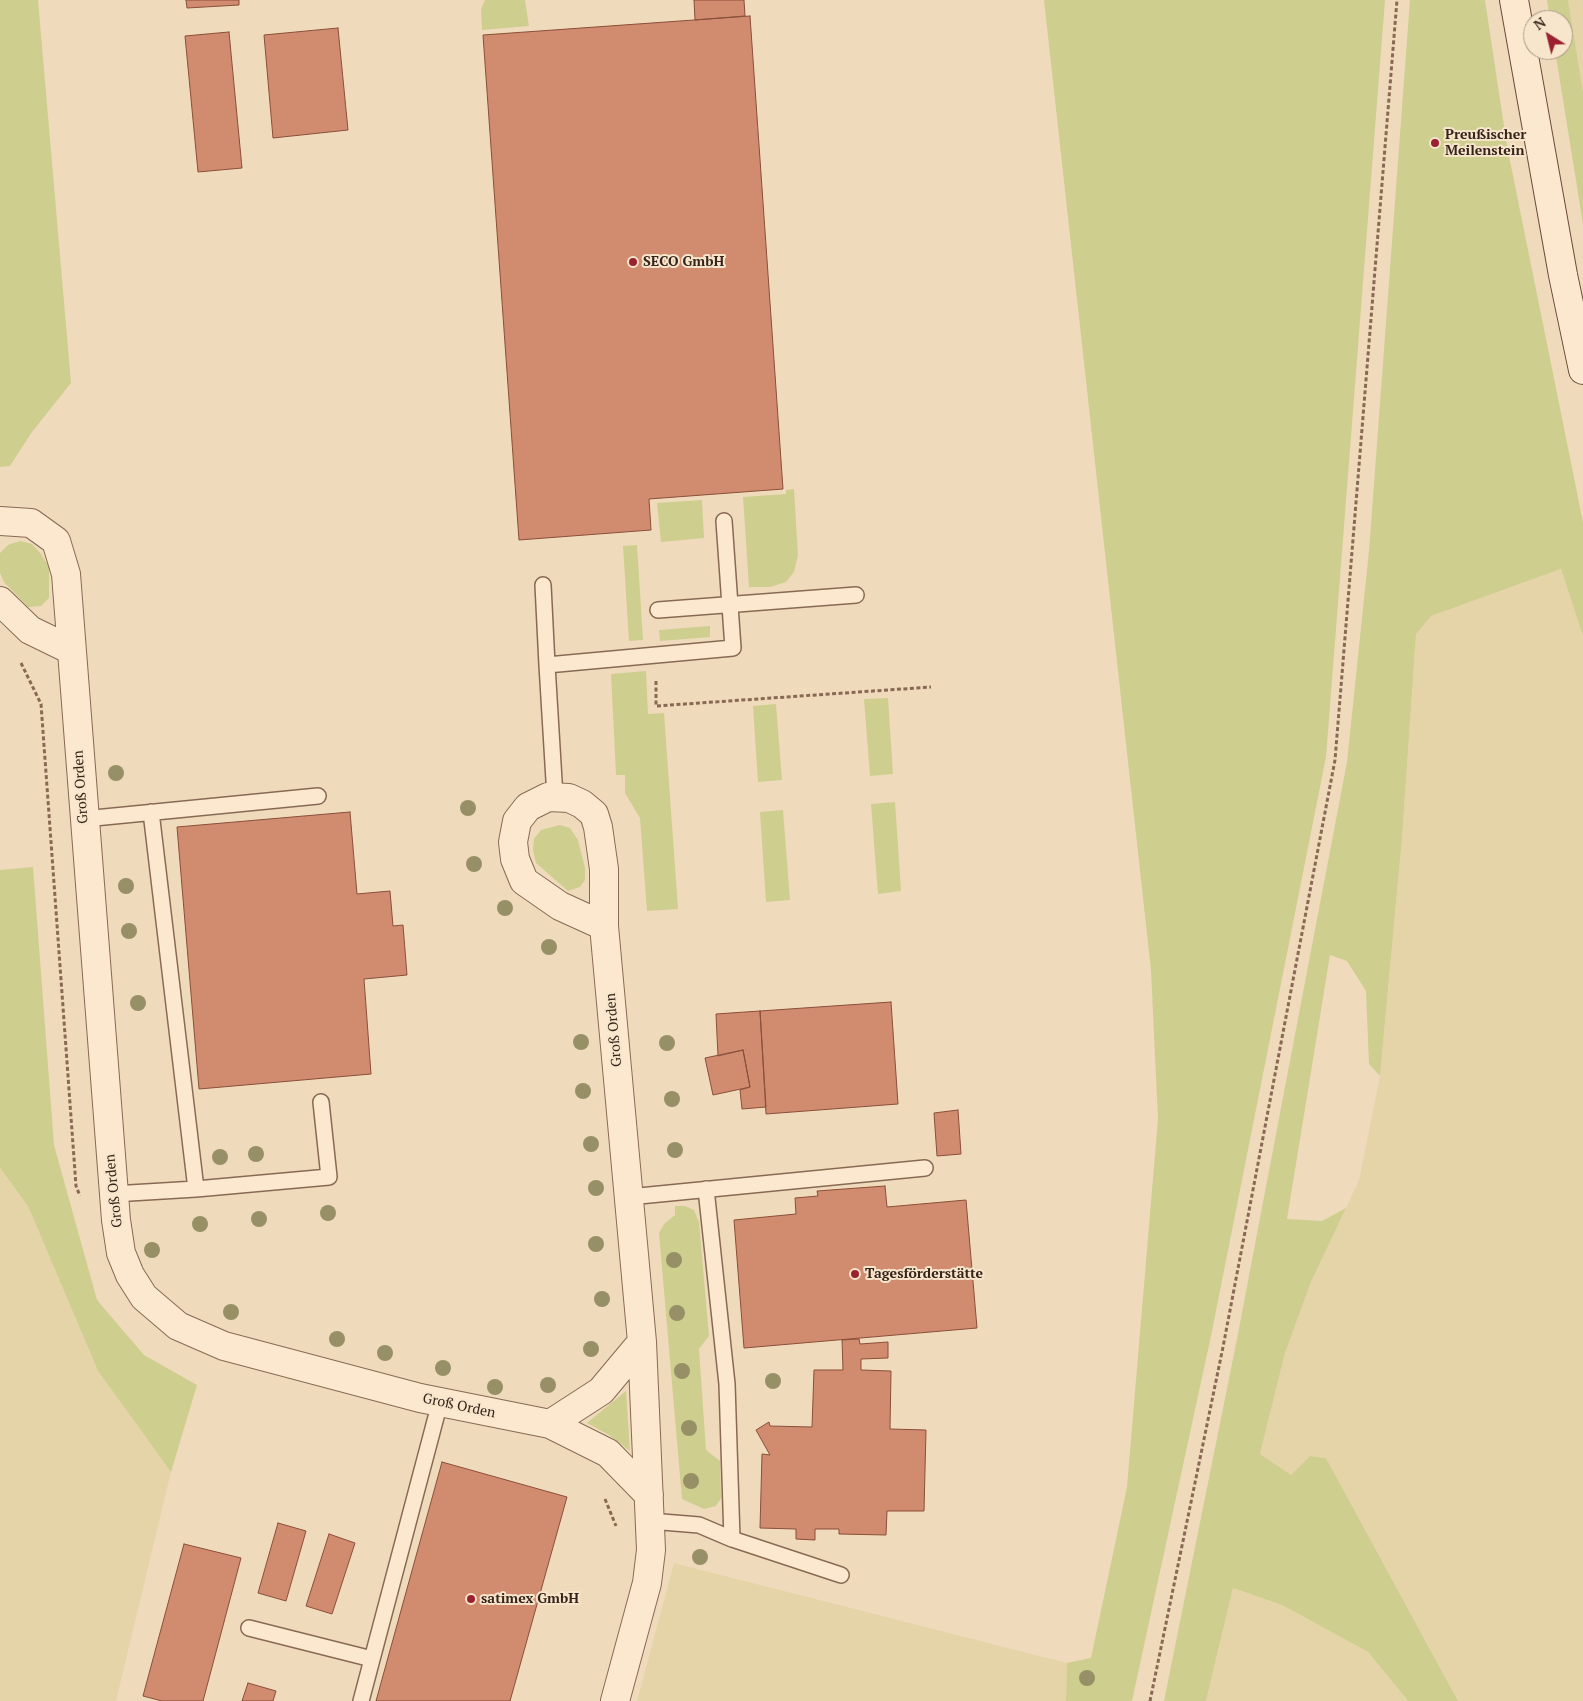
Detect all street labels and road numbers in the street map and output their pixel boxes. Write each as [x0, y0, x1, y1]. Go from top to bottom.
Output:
street label: Groß Orden [70, 750, 92, 824]
street label: Groß Orden [602, 992, 626, 1068]
street label: Groß Orden [102, 1153, 126, 1229]
street label: Groß Orden [421, 1390, 497, 1422]

